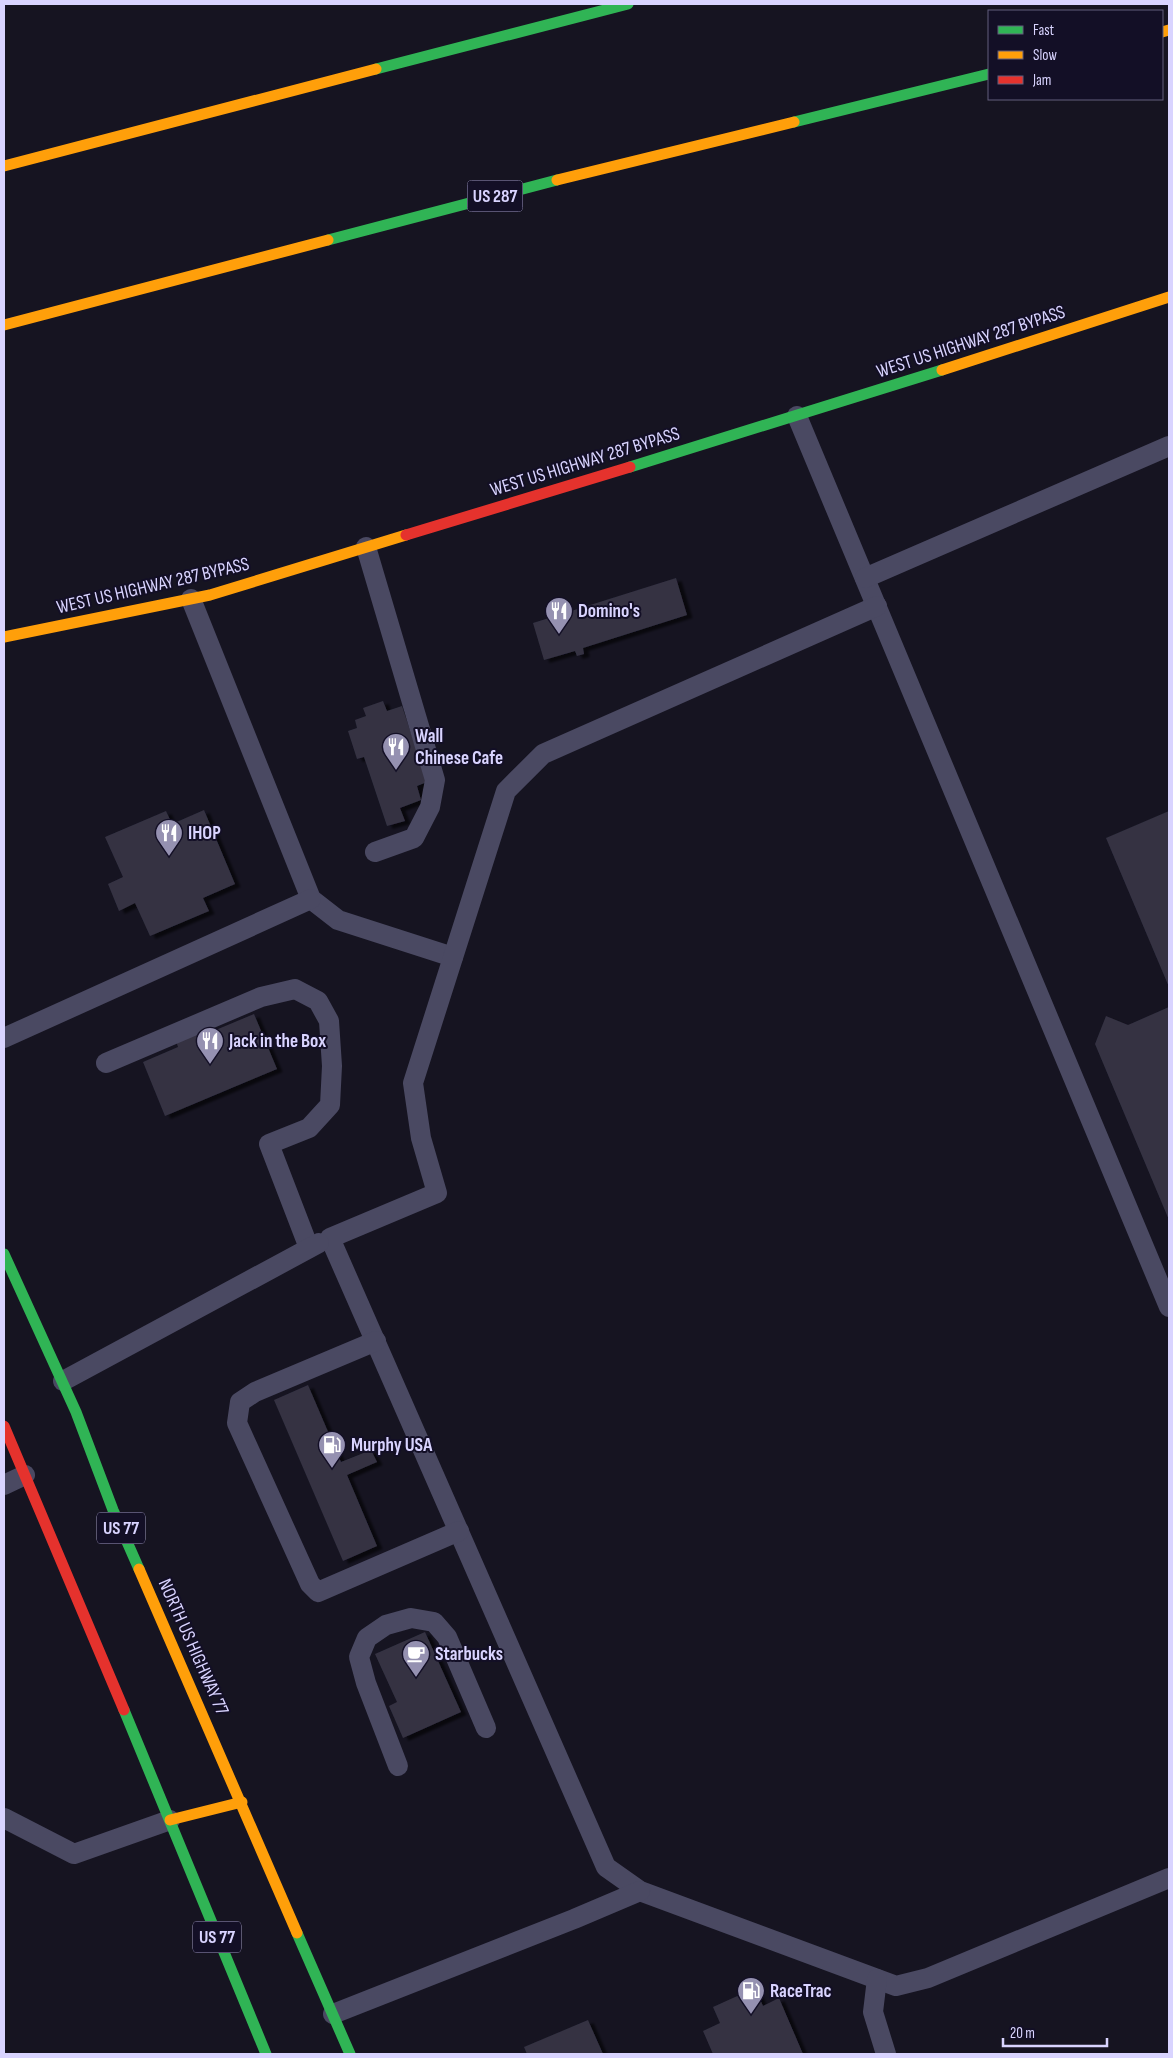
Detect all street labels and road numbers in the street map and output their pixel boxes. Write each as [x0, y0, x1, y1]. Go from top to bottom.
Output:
road number: US 287 [468, 180, 522, 212]
street label: WEST US HIGHWAY 287 BYPASS [874, 301, 1068, 383]
street label: WEST US HIGHWAY 287 BYPASS [487, 422, 683, 502]
street label: WEST US HIGHWAY 287 BYPASS [54, 553, 252, 619]
road number: US 77 [97, 1512, 145, 1544]
street label: NORTH US HIGHWAY 77 [153, 1575, 233, 1719]
road number: US 77 [193, 1921, 241, 1952]

